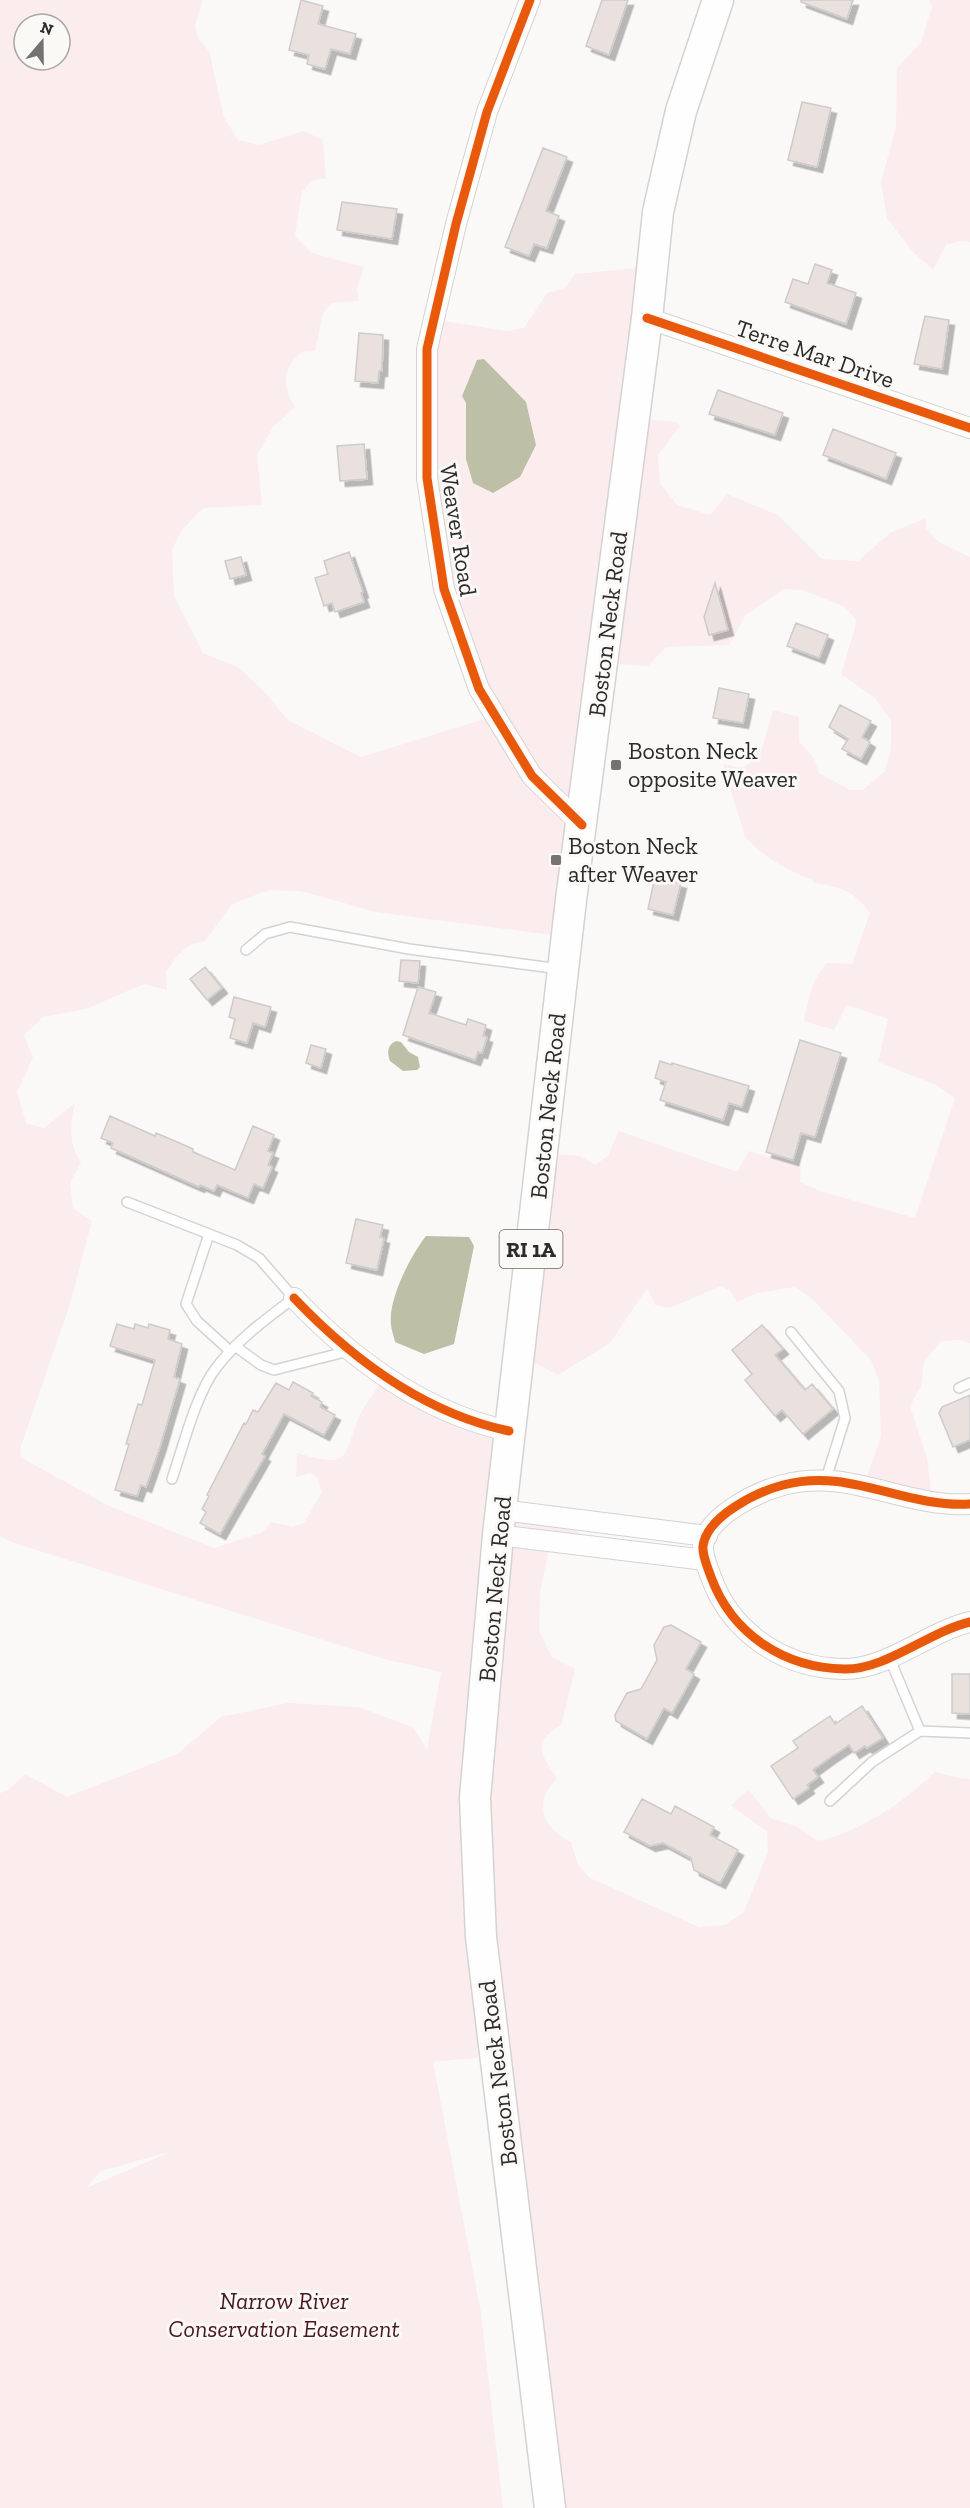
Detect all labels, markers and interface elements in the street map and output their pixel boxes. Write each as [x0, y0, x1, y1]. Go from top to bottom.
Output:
north arrow [12, 12, 72, 72]
text: N [38, 17, 56, 39]
street label: Terre Mar Drive [732, 313, 898, 394]
street label: Weaver Road [434, 462, 483, 598]
street label: Boston Neck Road [582, 529, 633, 718]
place label: Boston Neck opposite Weaver [628, 736, 798, 793]
marker: Boston Neck opposite Weaver [609, 758, 623, 772]
place label: Boston Neck after Weaver [568, 831, 699, 888]
marker: Boston Neck after Weaver [549, 853, 563, 867]
street label: Boston Neck Road [523, 1012, 572, 1200]
road number: RI 1A [500, 1230, 562, 1268]
street label: Boston Neck Road [472, 1495, 517, 1683]
street label: Boston Neck Road [472, 1979, 523, 2168]
park label: Narrow River Conservation Easement [168, 2286, 400, 2343]

